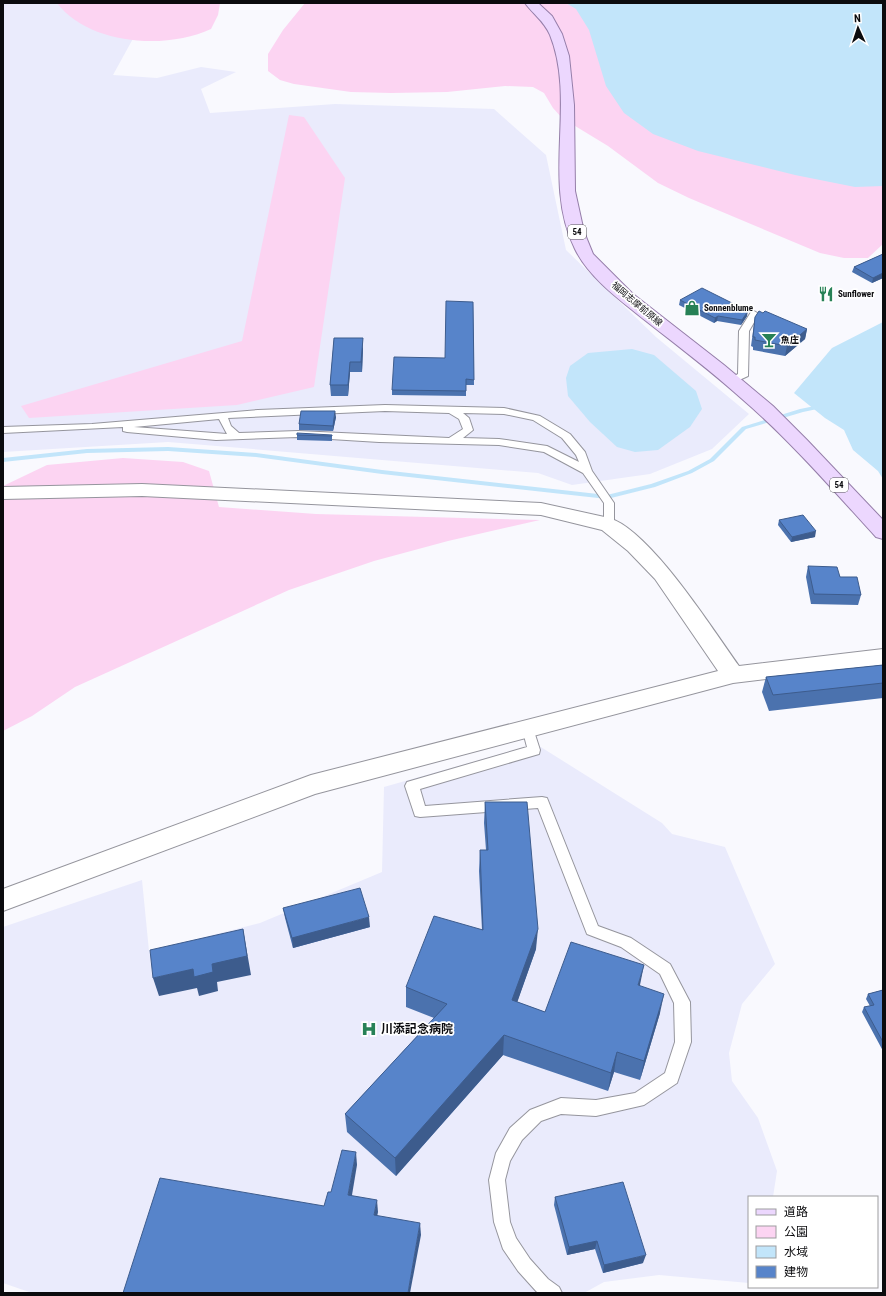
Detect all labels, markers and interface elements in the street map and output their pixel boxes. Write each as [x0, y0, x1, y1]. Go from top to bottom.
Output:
north arrow [838, 8, 878, 48]
text: N [854, 12, 861, 25]
road number: 54 [568, 225, 586, 239]
street label: 福岡志摩前原線 [610, 280, 665, 329]
restaurant icon: Sunflower [817, 285, 835, 303]
place label: Sunflower [838, 289, 874, 299]
shop icon: Sonnenblume [683, 299, 701, 317]
place label: Sonnenblume [704, 303, 754, 313]
bar icon: 魚庄 [760, 331, 778, 349]
place label: 魚庄 [781, 335, 799, 345]
road number: 54 [830, 478, 848, 492]
hospital icon: 川添記念病院 [360, 1020, 378, 1038]
place label: 川添記念病院 [381, 1022, 453, 1036]
legend [748, 1196, 878, 1288]
text: 道路 [784, 1205, 808, 1219]
text: 公園 [784, 1225, 808, 1239]
text: 水域 [784, 1245, 808, 1259]
text: 建物 [784, 1265, 808, 1279]

